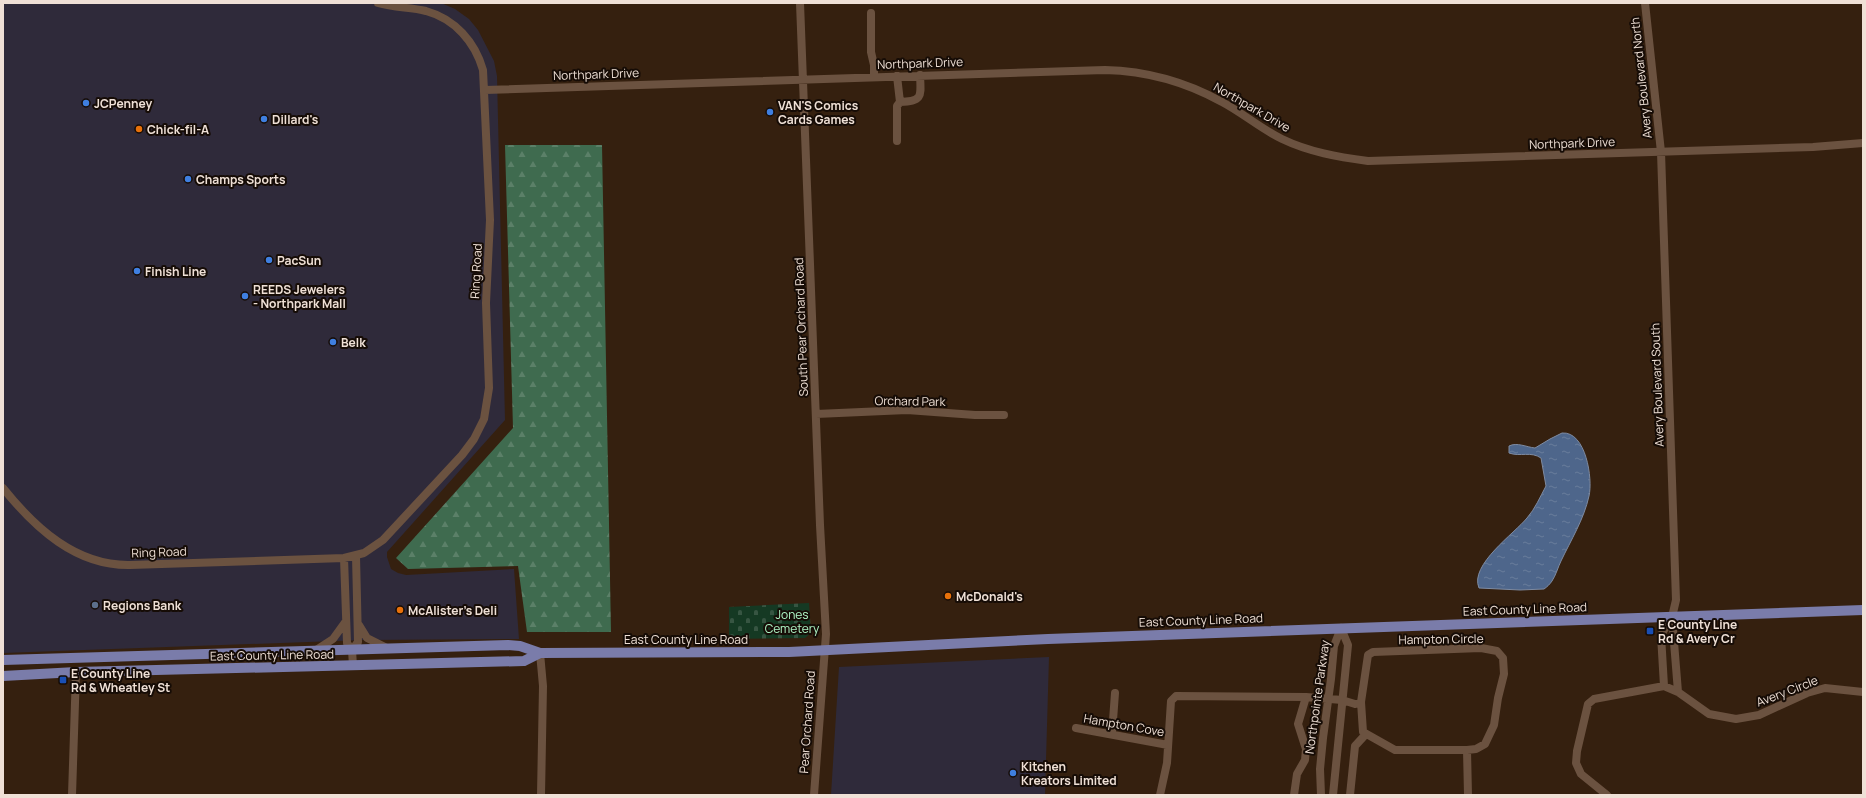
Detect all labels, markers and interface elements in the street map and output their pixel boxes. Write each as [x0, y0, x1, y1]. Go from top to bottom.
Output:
street label: Avery Boulevard North [1626, 17, 1656, 139]
street label: Northpark Drive [877, 53, 963, 73]
street label: Northpark Drive [553, 64, 639, 84]
street label: Northpark Drive [1210, 78, 1294, 136]
place label: JCPenney [94, 95, 152, 112]
place label: VAN'S Comics Cards Games [778, 97, 859, 128]
marker: JCPenney [81, 98, 91, 108]
marker: VAN'S Comics Cards Games [765, 107, 775, 117]
place label: Dillard's [272, 111, 319, 128]
marker: Dillard's [259, 114, 269, 124]
place label: Chick-fil-A [147, 121, 209, 138]
marker: Chick-fil-A [134, 124, 144, 134]
street label: Northpark Drive [1529, 133, 1615, 153]
place label: Champs Sports [196, 171, 286, 188]
marker: Champs Sports [183, 174, 193, 184]
street label: Ring Road [466, 243, 486, 299]
place label: PacSun [277, 252, 321, 269]
marker: PacSun [264, 255, 274, 265]
street label: South Pear Orchard Road [790, 257, 812, 397]
place label: Finish Line [145, 263, 206, 280]
marker: Finish Line [132, 266, 142, 276]
place label: REEDS Jewelers - Northpark Mall [253, 281, 346, 312]
marker: REEDS Jewelers - Northpark Mall [240, 291, 250, 301]
street label: Avery Boulevard South [1646, 323, 1668, 447]
place label: Belk [341, 334, 366, 351]
marker: Belk [328, 337, 338, 347]
street label: Orchard Park [874, 392, 947, 410]
street label: Ring Road [131, 543, 187, 561]
place label: McDonald's [956, 588, 1023, 605]
marker: McDonald's [943, 591, 953, 601]
place label: Regions Bank [103, 597, 182, 614]
street label: East County Line Road [1463, 598, 1587, 620]
marker: Regions Bank [90, 600, 100, 610]
place label: McAlister's Deli [408, 602, 497, 619]
marker: McAlister's Deli [395, 605, 405, 615]
park label: Jones Cemetery [765, 606, 820, 637]
street label: East County Line Road [1139, 609, 1263, 631]
place label: E County Line Rd & Avery Cr [1658, 616, 1737, 647]
marker: E County Line Rd & Avery Cr [1645, 626, 1655, 636]
street label: Hampton Circle [1398, 630, 1484, 648]
street label: East County Line Road [624, 631, 748, 648]
street label: Northpointe Parkway [1301, 638, 1334, 755]
street label: East County Line Road [210, 645, 334, 665]
place label: E County Line Rd & Wheatley St [71, 665, 170, 696]
street label: Pear Orchard Road [795, 670, 819, 774]
street label: Avery Circle [1754, 671, 1820, 711]
marker: E County Line Rd & Wheatley St [58, 675, 68, 685]
street label: Hampton Cove [1082, 710, 1166, 740]
place label: Kitchen Kreators Limited [1021, 758, 1117, 789]
marker: Kitchen Kreators Limited [1008, 768, 1018, 778]

